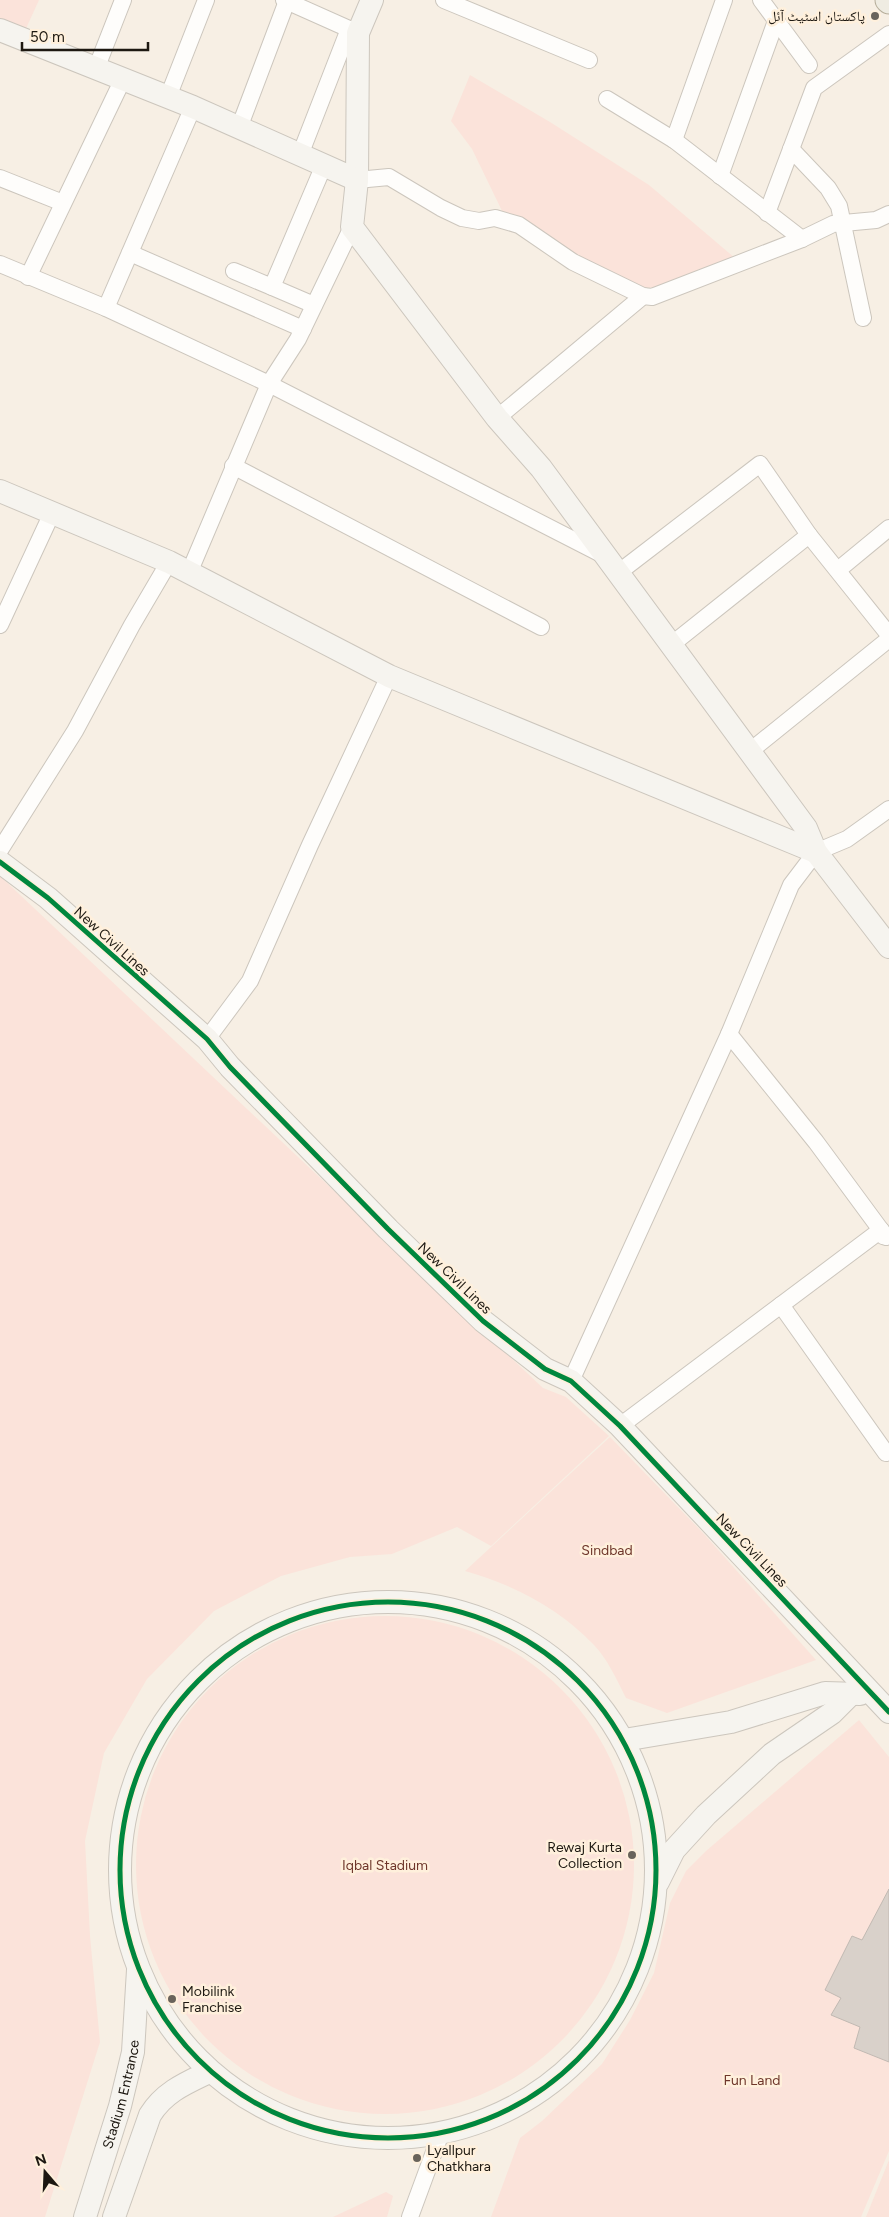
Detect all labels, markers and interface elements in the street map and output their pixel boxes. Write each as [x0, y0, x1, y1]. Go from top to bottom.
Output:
place label: پاکستان اسٹیٹ آئل [768, 8, 865, 25]
marker: پاکستان اسٹیٹ آئل [869, 10, 881, 22]
scale bar [22, 20, 149, 52]
text: 50 m [30, 28, 65, 46]
street label: New Civil Lines [70, 903, 153, 980]
street label: New Civil Lines [414, 1239, 495, 1318]
street label: New Civil Lines [712, 1510, 791, 1591]
park label: Sindbad [581, 1542, 633, 1559]
place label: Rewaj Kurta Collection [547, 1839, 622, 1872]
marker: Rewaj Kurta Collection [626, 1849, 638, 1861]
park label: Iqbal Stadium [342, 1857, 428, 1874]
place label: Mobilink Franchise [182, 1983, 242, 2016]
marker: Mobilink Franchise [166, 1993, 178, 2005]
street label: Stadium Entrance [99, 2039, 143, 2151]
park label: Fun Land [724, 2072, 780, 2089]
place label: Lyallpur Chatkhara [427, 2142, 491, 2175]
north arrow [20, 2147, 70, 2197]
text: N [33, 2150, 49, 2170]
marker: Lyallpur Chatkhara [411, 2152, 423, 2164]

